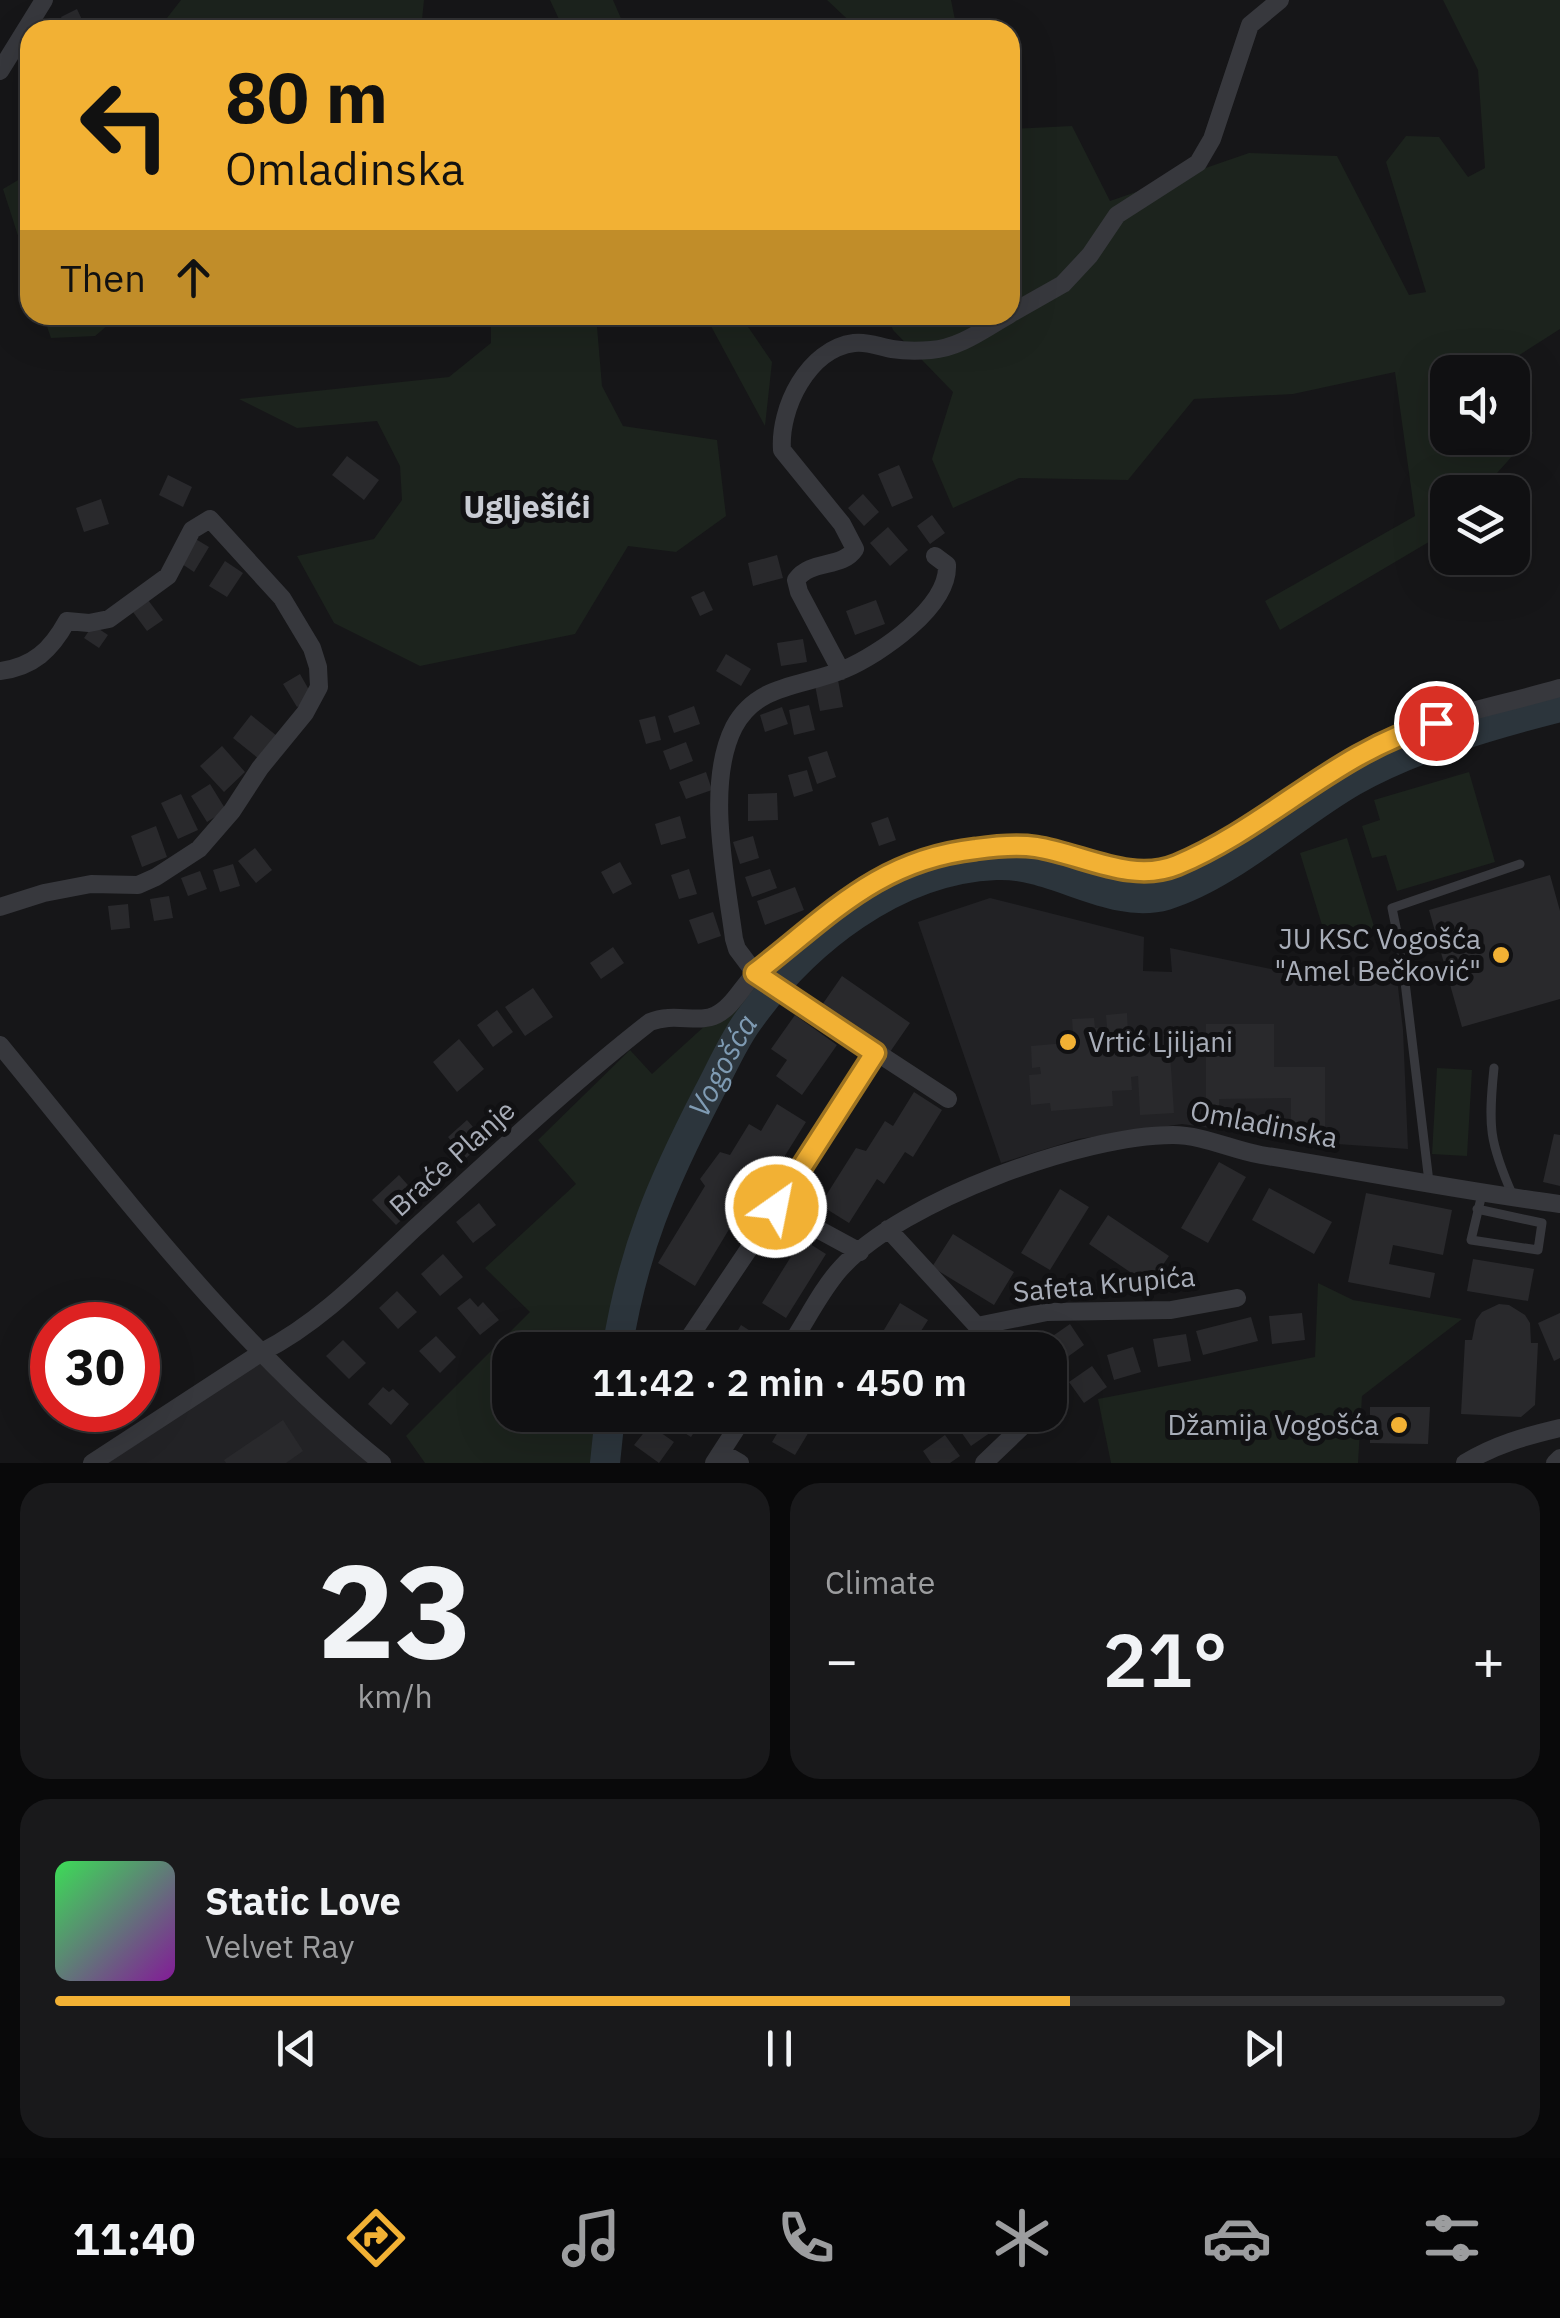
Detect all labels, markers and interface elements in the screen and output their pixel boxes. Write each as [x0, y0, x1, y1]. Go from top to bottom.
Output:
text: 80 m [225, 51, 388, 142]
icon: left [60, 60, 190, 190]
text: Omladinska [225, 139, 465, 197]
icon: ahead [166, 250, 221, 305]
text: Then [60, 253, 146, 302]
map controls [1430, 355, 1530, 575]
button: sound [1430, 355, 1530, 455]
button: layers [1430, 475, 1530, 575]
district label: Uglješići [463, 485, 591, 527]
pin [1394, 681, 1479, 766]
icon: arrive [1409, 696, 1464, 751]
place label: JU KSC Vogošća "Amel Bečković" [1275, 920, 1481, 989]
marker: JU KSC Vogošća "Amel Bečković" [1490, 944, 1512, 966]
water label: Vogošća [678, 1006, 765, 1123]
place label: Vrtić Ljiljani [1088, 1023, 1233, 1060]
marker: Vrtić Ljiljani [1057, 1031, 1079, 1053]
street label: Braće Planje [381, 1091, 522, 1224]
street label: Omladinska [1187, 1091, 1341, 1156]
position arrow [724, 1155, 828, 1259]
street label: Safeta Krupića [1011, 1257, 1197, 1310]
speed limit sign: 30 [30, 1302, 160, 1432]
text: 11:42 · 2 min · 450 m [592, 1357, 967, 1406]
place label: Džamija Vogošća [1167, 1406, 1379, 1443]
marker: Džamija Vogošća [1388, 1414, 1410, 1436]
text: 23 [317, 1525, 473, 1694]
text: Climate [825, 1561, 935, 1603]
text: 21° [1102, 1610, 1228, 1708]
text: − [825, 1624, 858, 1695]
text: + [1472, 1624, 1505, 1695]
text: km/h [357, 1675, 433, 1717]
text: Static Love [205, 1876, 401, 1925]
text: Velvet Ray [205, 1925, 354, 1967]
icon: previous [269, 2021, 324, 2076]
icon: pause [752, 2021, 807, 2076]
icon: next [1236, 2021, 1291, 2076]
icon: directions [341, 2203, 411, 2273]
icon: music [556, 2203, 626, 2273]
icon: phone [771, 2203, 841, 2273]
icon: climate [987, 2203, 1057, 2273]
icon: car [1202, 2203, 1272, 2273]
icon: filters [1417, 2203, 1487, 2273]
text: 11:40 [73, 2209, 196, 2267]

